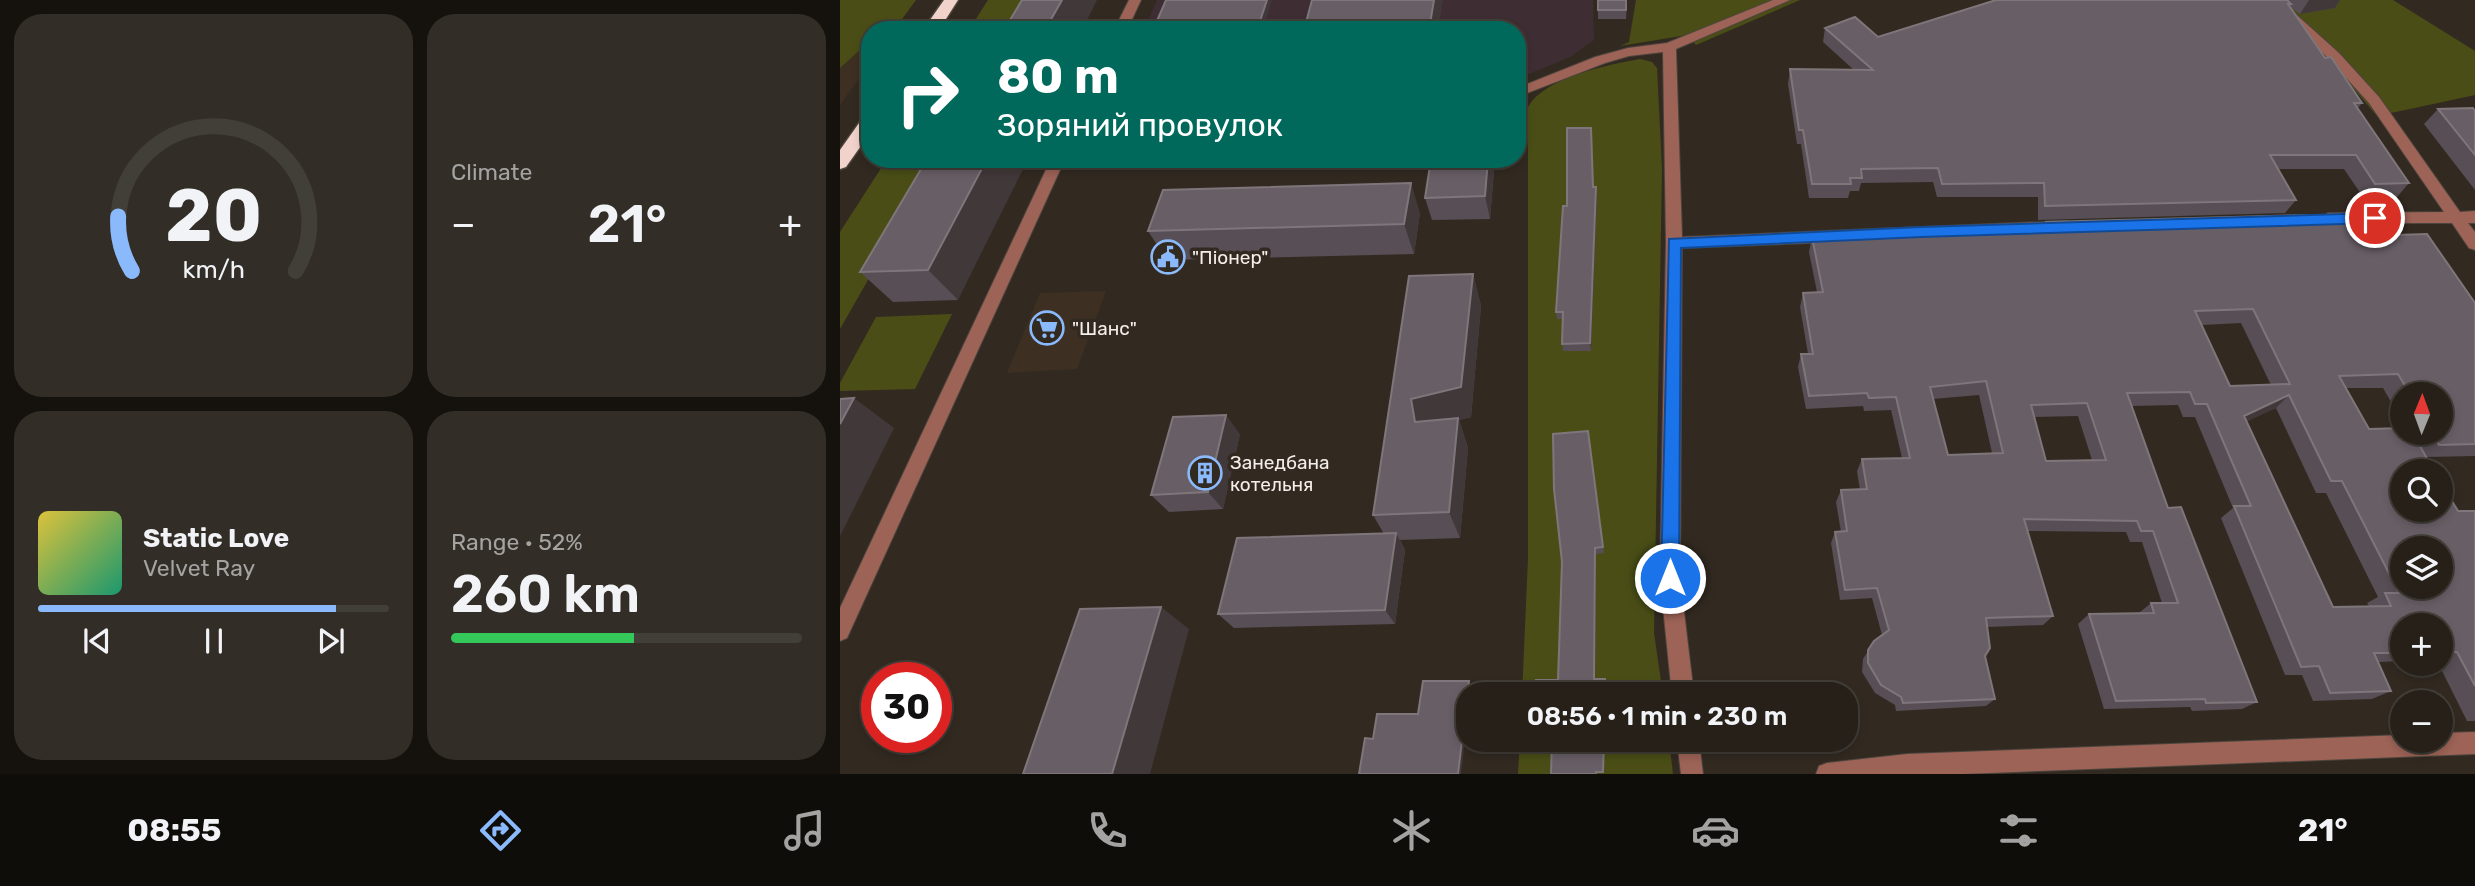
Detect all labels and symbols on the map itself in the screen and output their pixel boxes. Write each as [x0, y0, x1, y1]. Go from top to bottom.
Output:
pin [2345, 188, 2405, 248]
public building icon: "Піонер" [1149, 238, 1187, 276]
place label: "Піонер" [1192, 246, 1268, 269]
supermarket icon: "Шанс" [1028, 309, 1066, 347]
place label: "Шанс" [1072, 317, 1137, 340]
north arrow [2390, 382, 2454, 444]
place label: Занедбана котельня [1230, 451, 1329, 496]
building icon: Занедбана котельня [1186, 454, 1224, 492]
position arrow [1633, 541, 1707, 615]
speed limit sign: 30 [861, 662, 952, 753]

